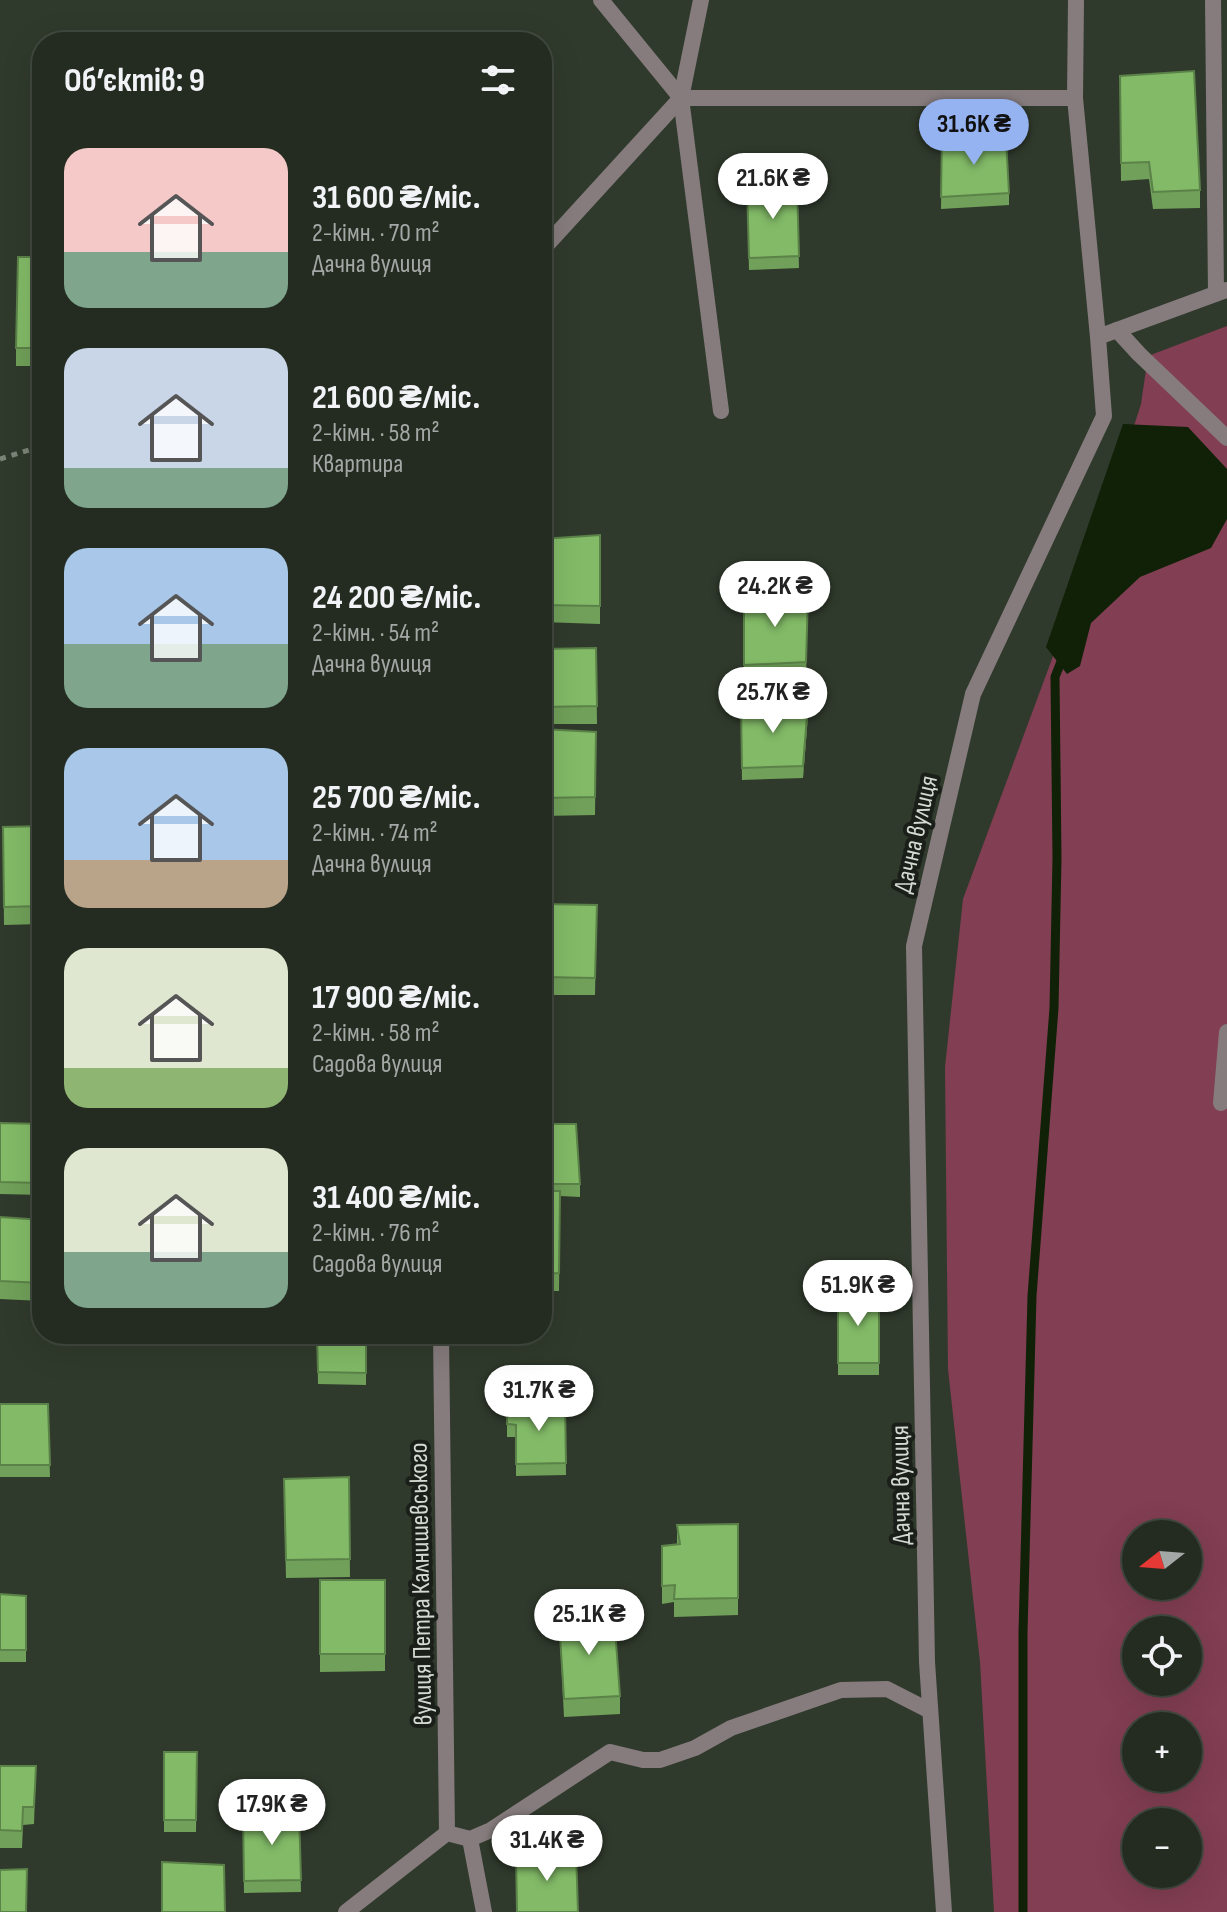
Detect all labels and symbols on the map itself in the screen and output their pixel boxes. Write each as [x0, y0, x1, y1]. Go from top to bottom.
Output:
pin: 31.6K ₴ [900, 99, 1048, 167]
pin: 21.6K ₴ [699, 153, 847, 221]
pin: 24.2K ₴ [701, 561, 849, 629]
pin: 25.7K ₴ [699, 667, 847, 735]
street label: Дачна вулиця [888, 773, 945, 896]
pin: 51.9K ₴ [784, 1260, 932, 1328]
pin: 31.7K ₴ [465, 1365, 613, 1433]
street label: Дачна вулиця [885, 1425, 918, 1545]
street label: вулиця Петра Калнишевського [404, 1442, 439, 1726]
north arrow [1122, 1520, 1202, 1600]
pin: 25.1K ₴ [515, 1589, 663, 1657]
pin: 17.9K ₴ [198, 1779, 346, 1847]
pin: 31.4K ₴ [473, 1815, 621, 1883]

